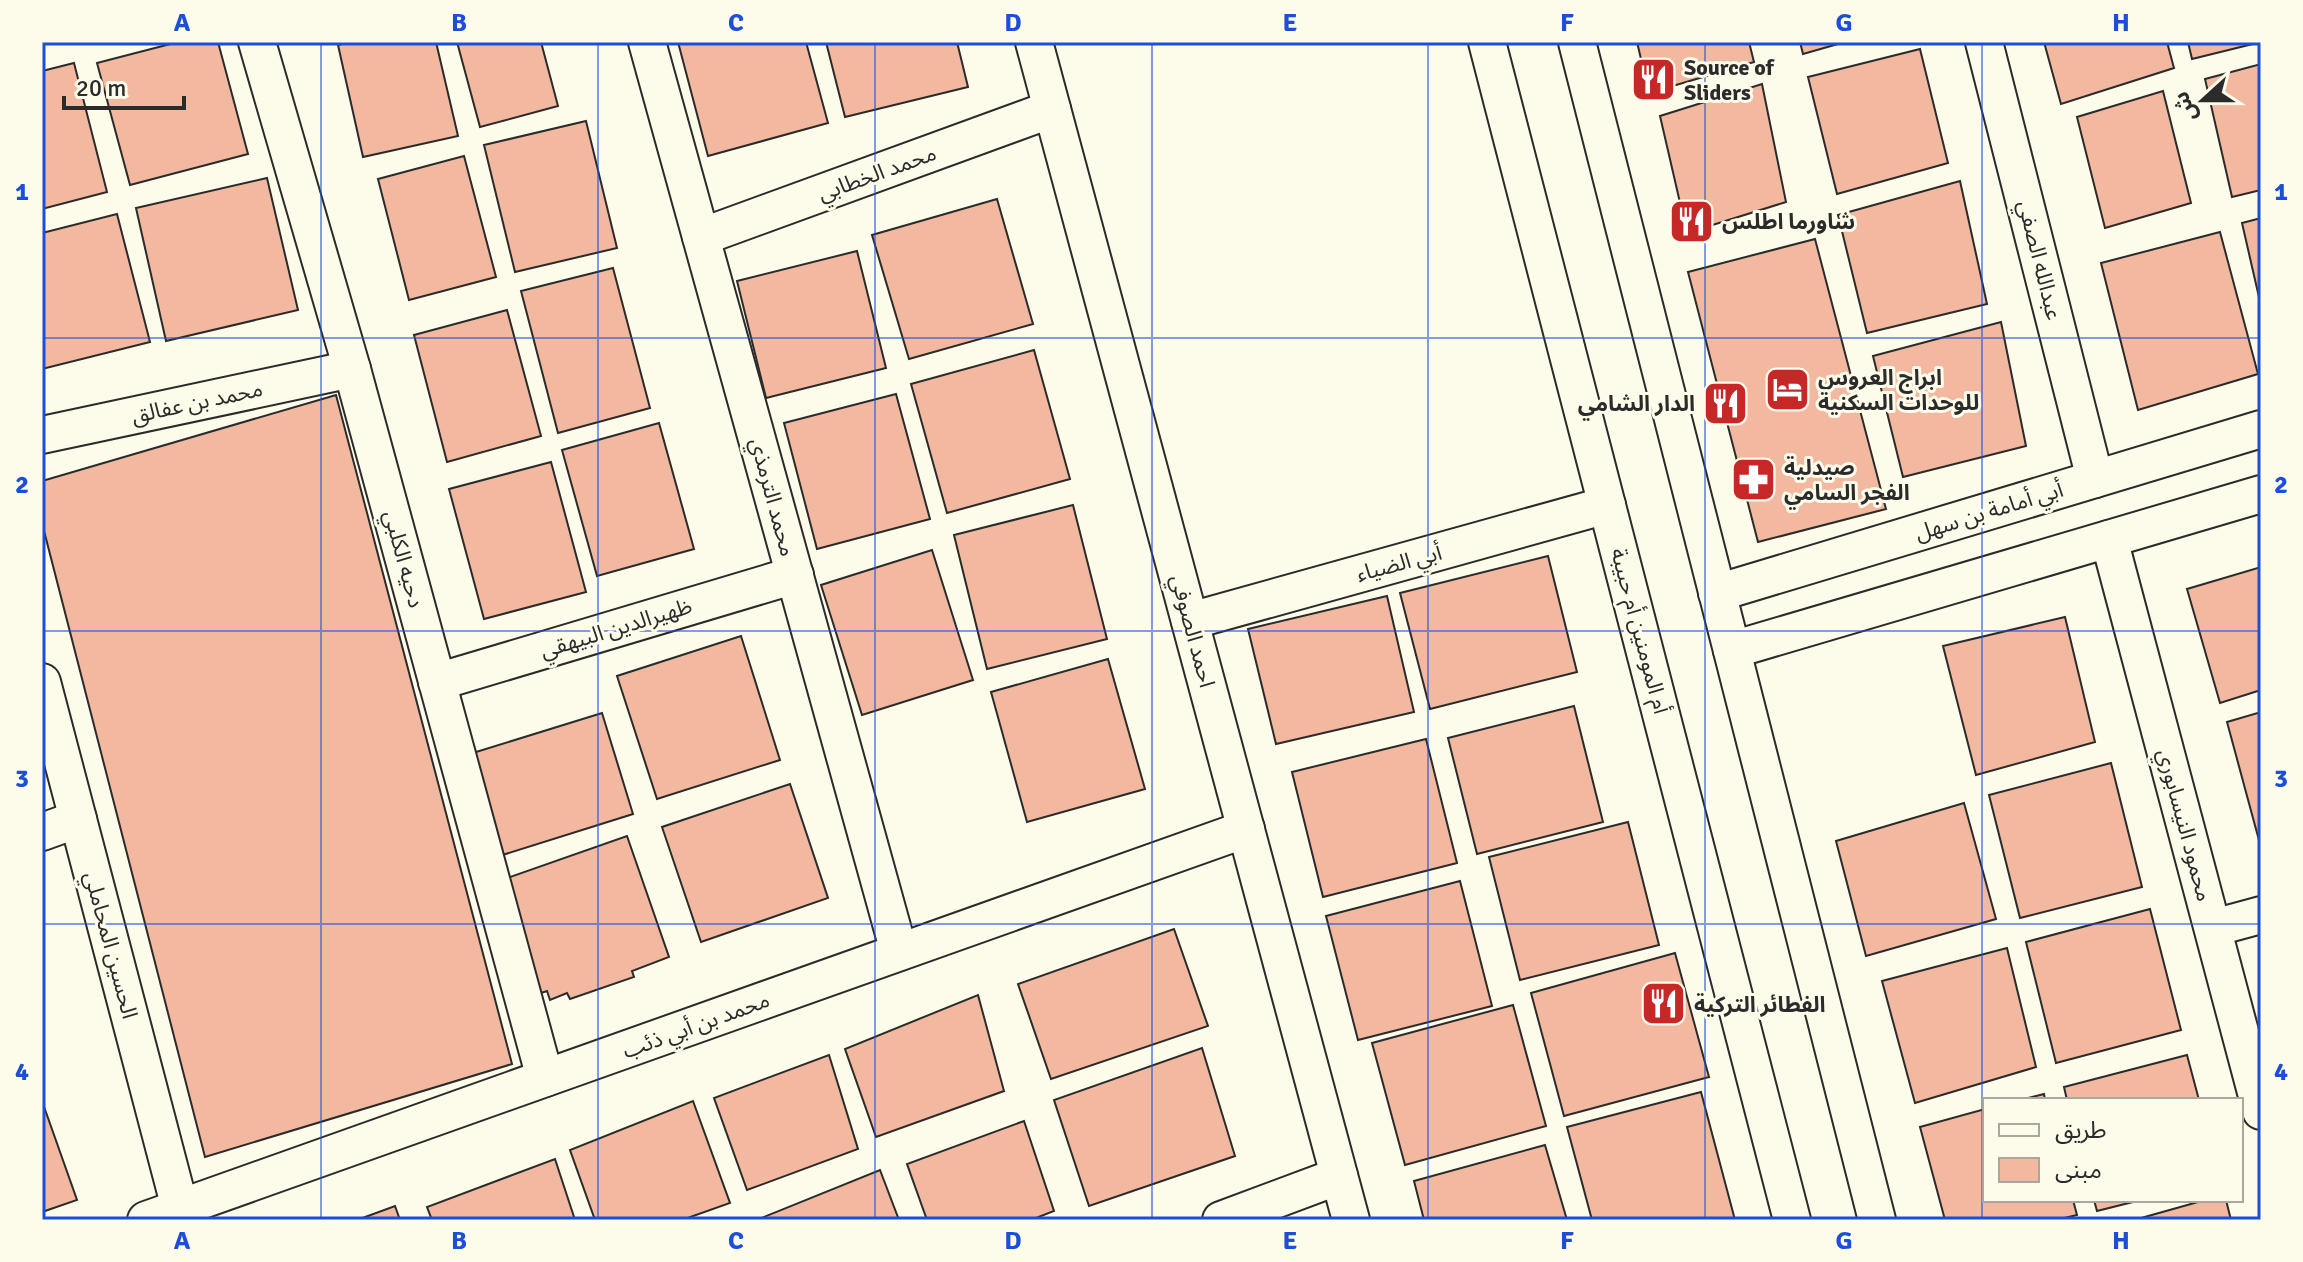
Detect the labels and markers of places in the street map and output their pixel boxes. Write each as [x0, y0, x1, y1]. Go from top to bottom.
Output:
place label: Source of Sliders [1684, 54, 1775, 106]
restaurant icon: Source of Sliders [1629, 56, 1677, 104]
restaurant icon: شاورما اطلس [1667, 197, 1715, 245]
place label: شاورما اطلس [1722, 208, 1855, 235]
place label: ابراج العروس للوحدات السكنية [1818, 364, 1979, 416]
hotel icon: ابراج العروس للوحدات السكنية [1763, 366, 1811, 414]
restaurant icon: الدار الشامي [1702, 379, 1750, 427]
place label: الدار الشامي [1578, 390, 1695, 421]
place label: صيدلية الفجر السامي [1784, 454, 1910, 510]
pharmacy icon: صيدلية الفجر السامي [1729, 456, 1777, 504]
restaurant icon: الفطائر التركية [1639, 980, 1687, 1028]
place label: الفطائر التركية [1694, 991, 1825, 1018]

